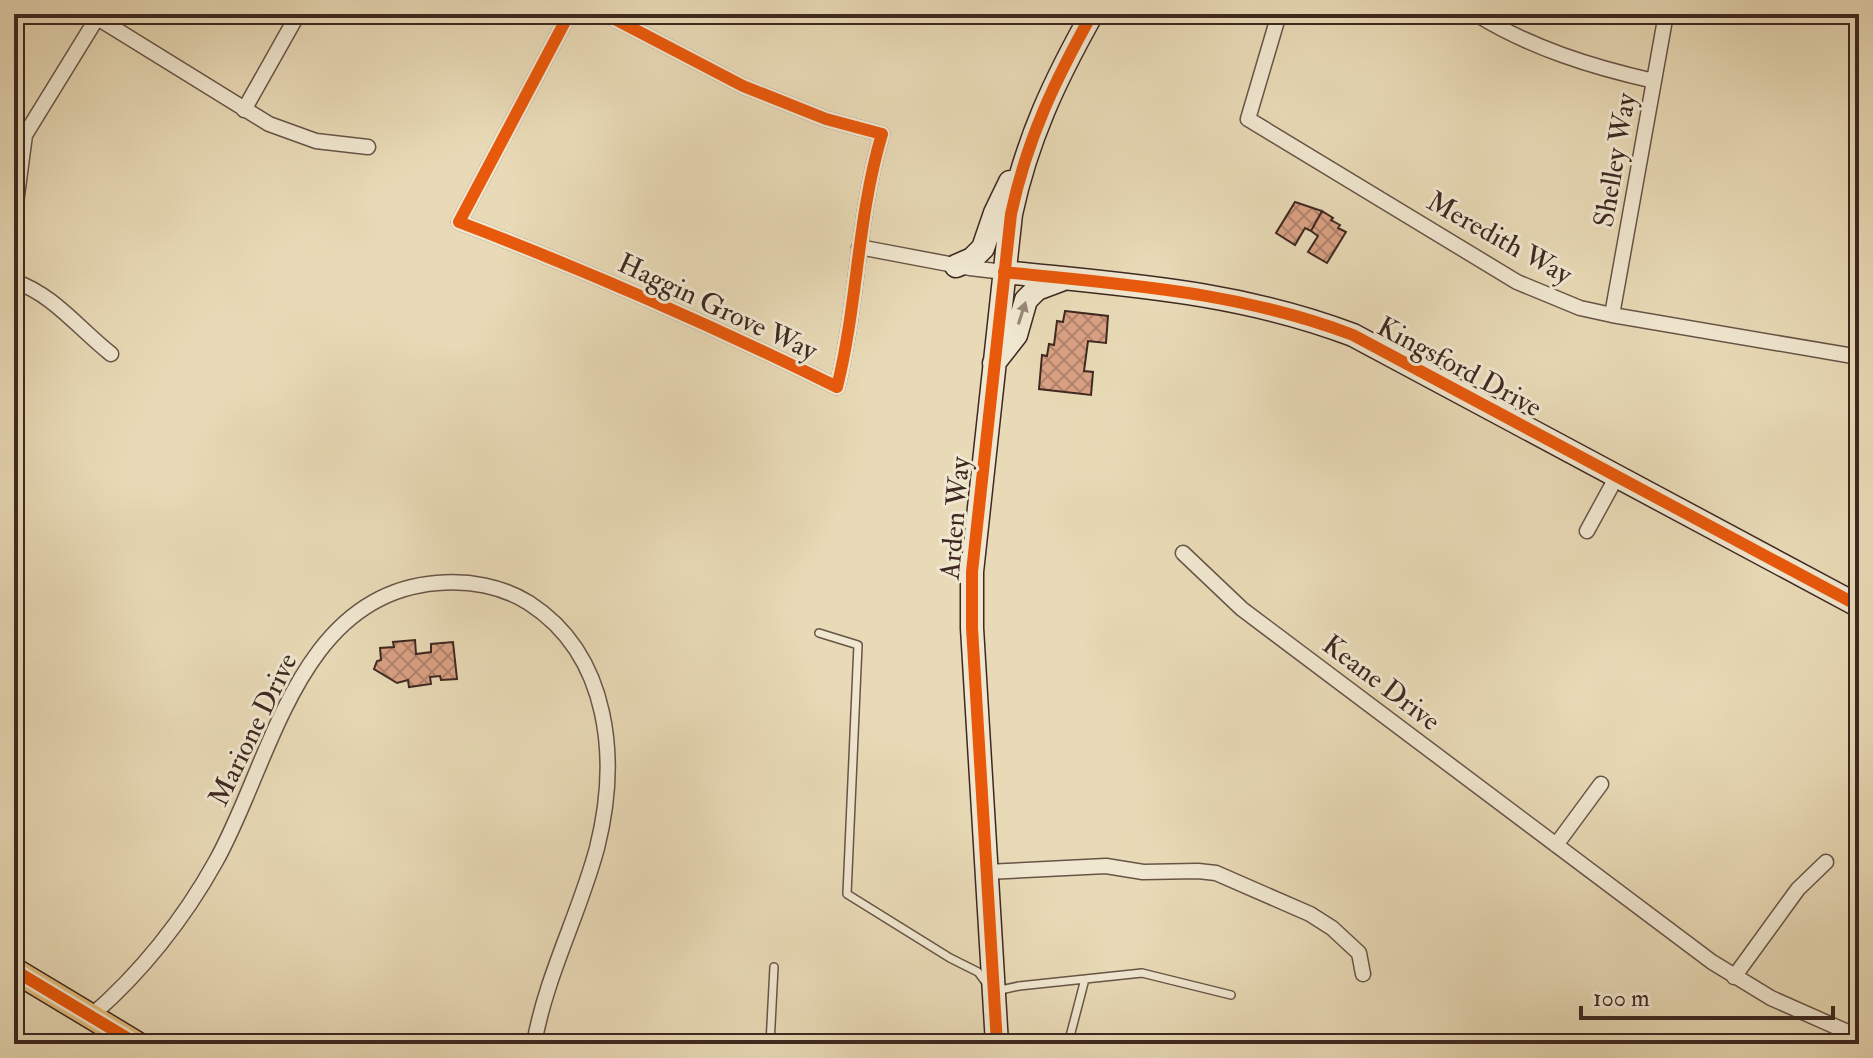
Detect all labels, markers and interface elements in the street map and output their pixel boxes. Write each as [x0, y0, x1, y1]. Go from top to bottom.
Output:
street label: Shelley Way [1586, 90, 1645, 230]
street label: Meredith Way [1421, 184, 1579, 293]
street label: Haggin Grove Way [612, 246, 823, 369]
one-way arrow [1016, 301, 1029, 325]
street label: Kingsford Drive [1371, 309, 1548, 425]
street label: Arden Way [933, 454, 978, 582]
street label: Keane Drive [1315, 628, 1447, 739]
street label: Marione Drive [201, 647, 306, 812]
scale bar [1581, 970, 1833, 1020]
text: 100 m [1593, 983, 1650, 1014]

